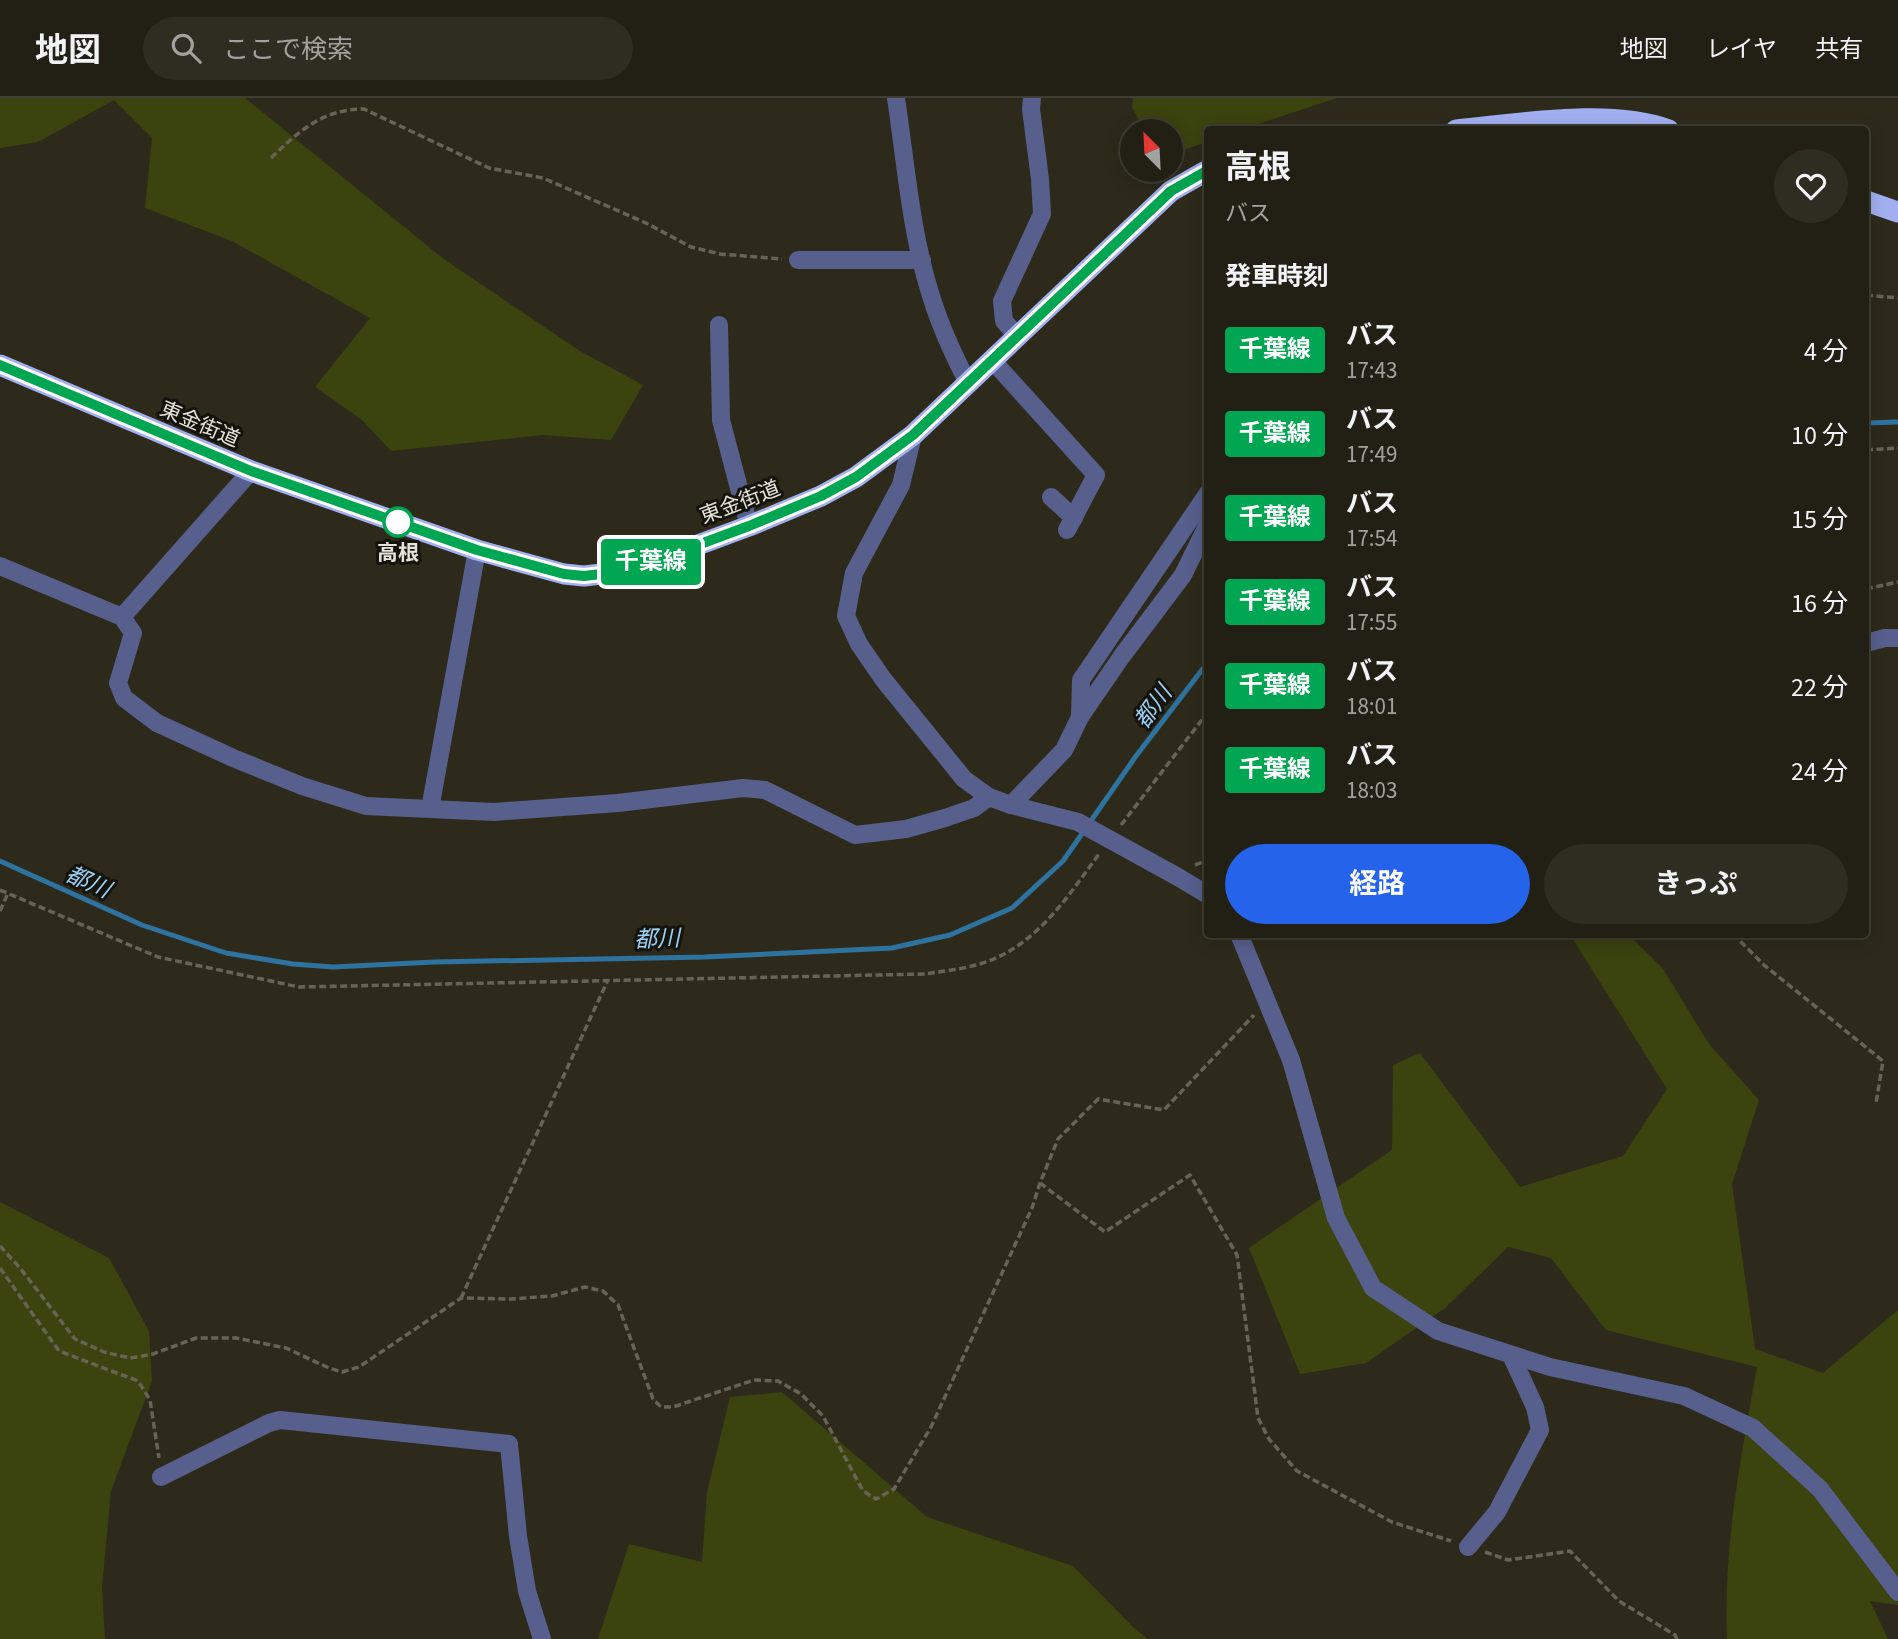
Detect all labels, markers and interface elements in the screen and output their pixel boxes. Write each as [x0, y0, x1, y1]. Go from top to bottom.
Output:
search box [143, 17, 633, 80]
text: 地図 [35, 27, 101, 74]
icon: search [167, 29, 205, 67]
text: ここで検索 [223, 31, 353, 68]
text: 地図 [1620, 32, 1668, 67]
text: レイヤ [1706, 32, 1777, 67]
text: 共有 [1815, 32, 1863, 67]
north arrow [1120, 119, 1183, 182]
map controls [1120, 119, 1183, 182]
text: 高根 [1225, 144, 1291, 191]
button: heart [1774, 149, 1848, 223]
text: バス [1225, 197, 1271, 230]
text: 発車時刻 [1225, 258, 1329, 295]
text: バス [1346, 317, 1398, 354]
text: 千葉線 [1239, 332, 1311, 367]
text: 4 分 [1804, 333, 1848, 370]
text: 17:43 [1346, 354, 1397, 387]
street label: 東金街道 [155, 394, 245, 454]
text: バス [1346, 401, 1398, 438]
text: 千葉線 [1239, 416, 1311, 451]
text: 10 分 [1791, 417, 1848, 454]
text: 17:49 [1346, 438, 1397, 471]
street label: 東金街道 [695, 473, 785, 531]
text: バス [1346, 485, 1398, 522]
text: 千葉線 [1239, 500, 1311, 535]
text: 15 分 [1791, 501, 1848, 538]
marker: 高根 [383, 507, 413, 537]
text: 17:54 [1346, 522, 1397, 555]
place label: 高根 [377, 538, 419, 568]
line badge: 千葉線 [611, 539, 691, 585]
text: 千葉線 [615, 544, 687, 579]
text: バス [1346, 569, 1398, 606]
text: 千葉線 [1239, 584, 1311, 619]
text: 16 分 [1791, 585, 1848, 622]
text: 17:55 [1346, 606, 1397, 639]
text: バス [1346, 653, 1398, 690]
text: 千葉線 [1239, 668, 1311, 703]
text: 22 分 [1791, 669, 1848, 706]
water label: 都川 [1126, 676, 1182, 735]
text: 18:01 [1346, 690, 1397, 723]
text: バス [1346, 737, 1398, 774]
text: 千葉線 [1239, 752, 1311, 787]
text: 24 分 [1791, 753, 1848, 790]
text: 18:03 [1346, 774, 1397, 807]
button: 経路 [1225, 844, 1530, 924]
button: きっぷ [1544, 844, 1848, 924]
water label: 都川 [60, 858, 118, 908]
water label: 都川 [633, 922, 684, 956]

